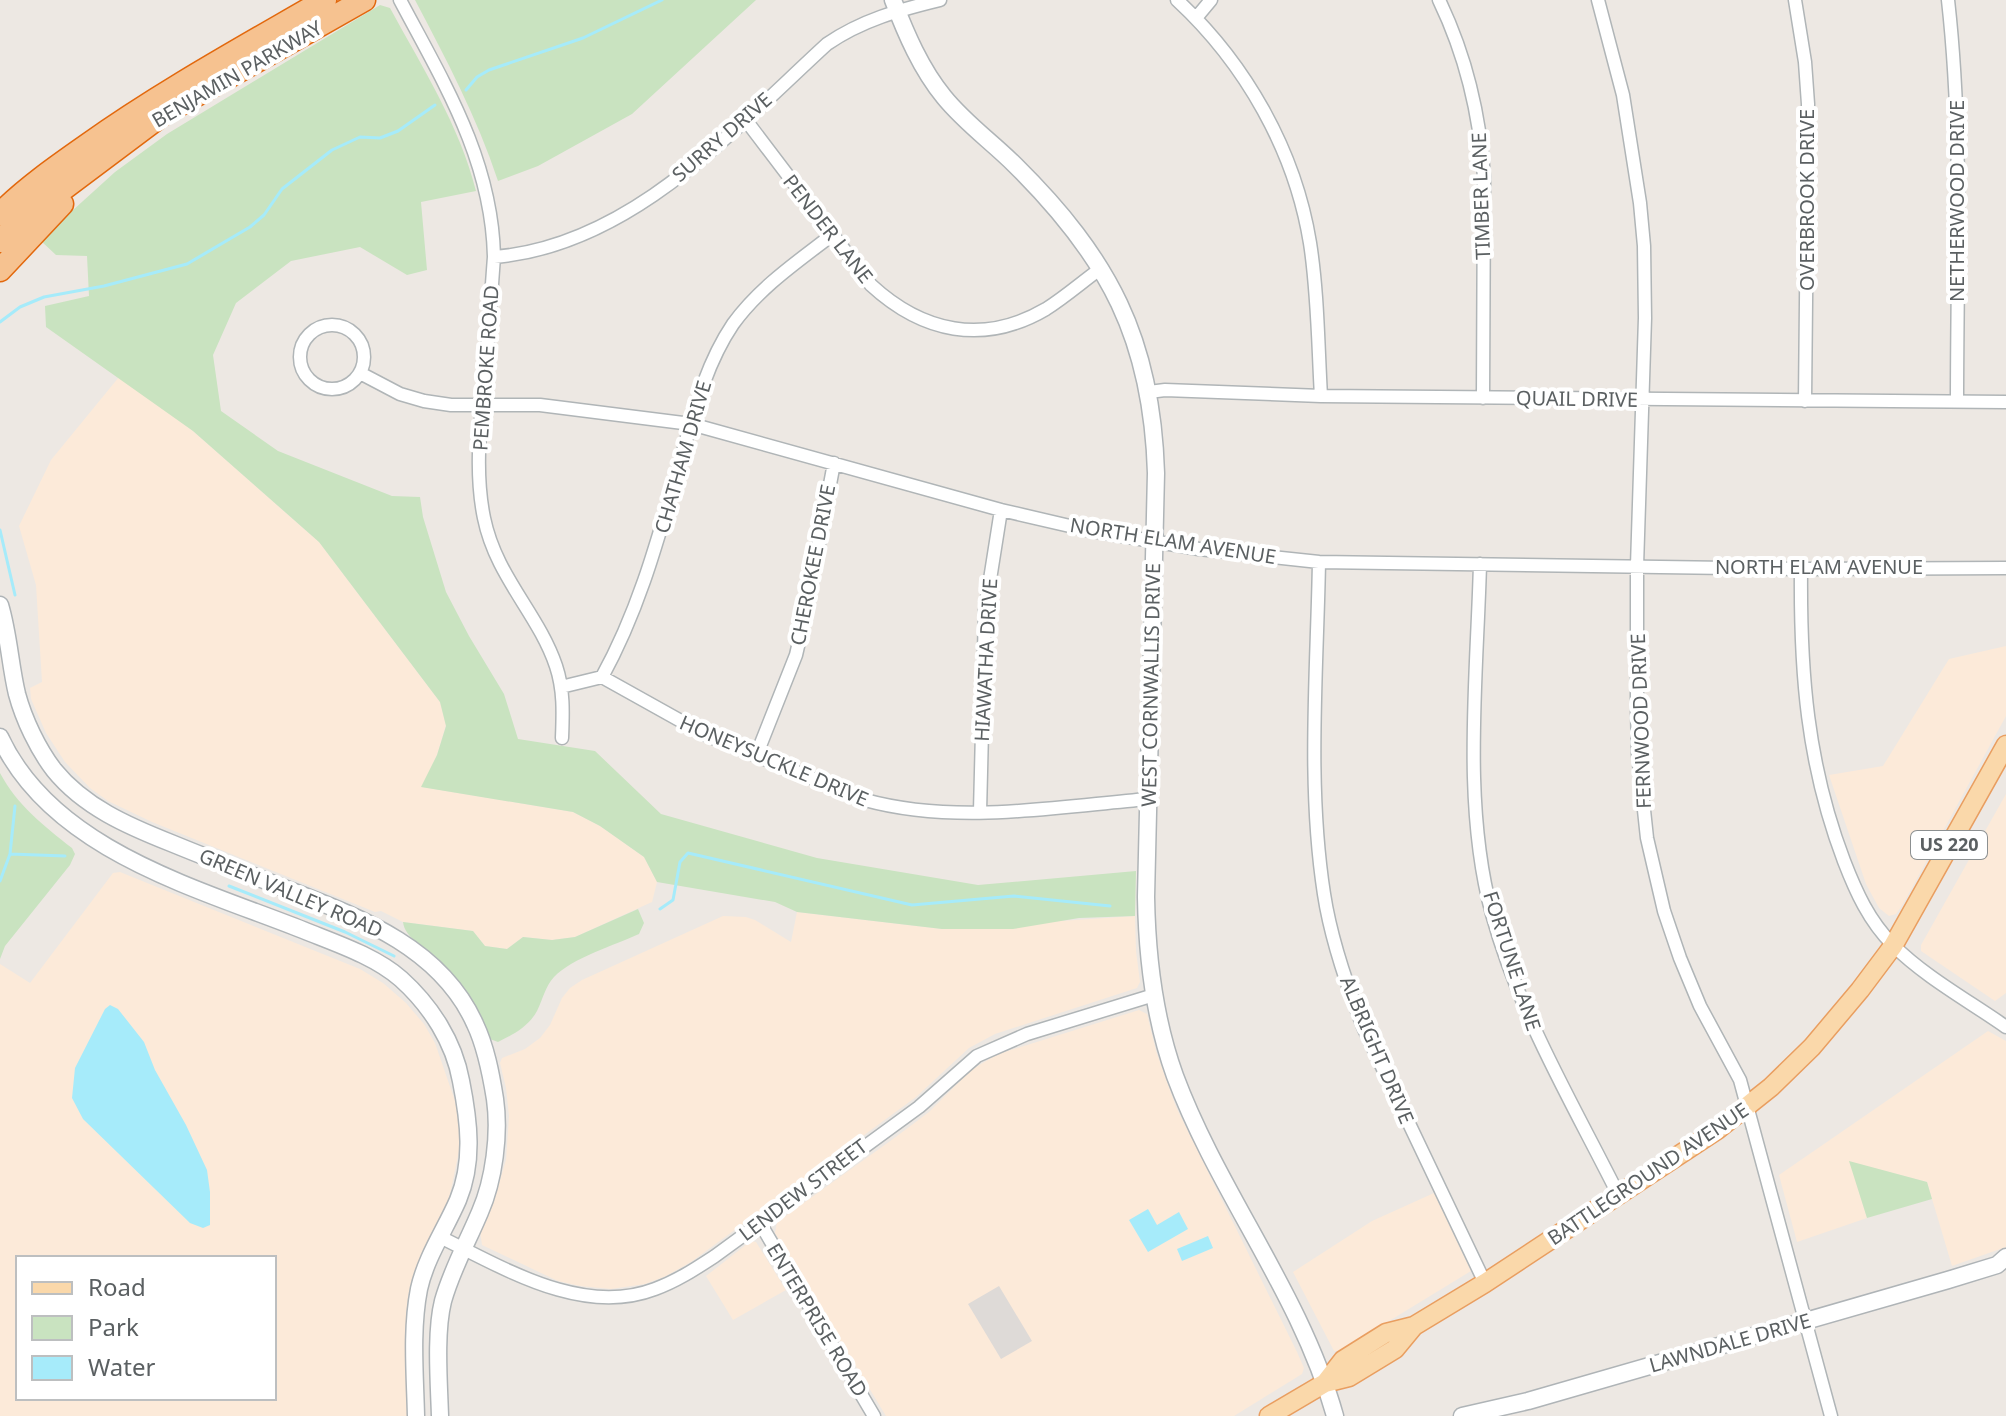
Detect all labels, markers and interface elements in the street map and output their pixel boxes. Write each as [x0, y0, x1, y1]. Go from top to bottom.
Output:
street label: BENJAMIN PARKWAY [147, 13, 327, 133]
street label: SURRY DRIVE [666, 86, 777, 187]
street label: NETHERWOOD DRIVE [1943, 100, 1970, 302]
street label: OVERBROOK DRIVE [1793, 109, 1820, 291]
street label: TIMBER LANE [1465, 132, 1496, 260]
street label: PENDER LANE [777, 169, 879, 289]
street label: PEMBROKE ROAD [466, 284, 505, 452]
street label: CHATHAM DRIVE [648, 377, 717, 536]
street label: QUAIL DRIVE [1516, 384, 1638, 413]
street label: CHEROKEE DRIVE [784, 482, 841, 648]
street label: NORTH ELAM AVENUE [1068, 511, 1278, 570]
street label: NORTH ELAM AVENUE [1715, 553, 1923, 580]
street label: WEST CORNWALLIS DRIVE [1135, 563, 1166, 807]
street label: HIAWATHA DRIVE [968, 578, 1003, 742]
street label: FERNWOOD DRIVE [1624, 633, 1657, 809]
street label: HONEYSUCKLE DRIVE [676, 709, 873, 813]
road number: US 220 [1911, 831, 1987, 859]
street label: GREEN VALLEY ROAD [195, 842, 387, 944]
street label: FORTUNE LANE [1477, 888, 1548, 1034]
street label: ALBRIGHT DRIVE [1334, 972, 1421, 1128]
street label: BATTLEGROUND AVENUE [1542, 1096, 1753, 1251]
street label: LENDEW STREET [733, 1132, 872, 1247]
street label: ENTERPRISE ROAD [761, 1238, 874, 1402]
legend [16, 1256, 276, 1400]
text: Road [88, 1270, 146, 1303]
street label: LAWNDALE DRIVE [1646, 1307, 1814, 1379]
text: Park [88, 1310, 139, 1343]
text: Water [88, 1350, 156, 1383]

